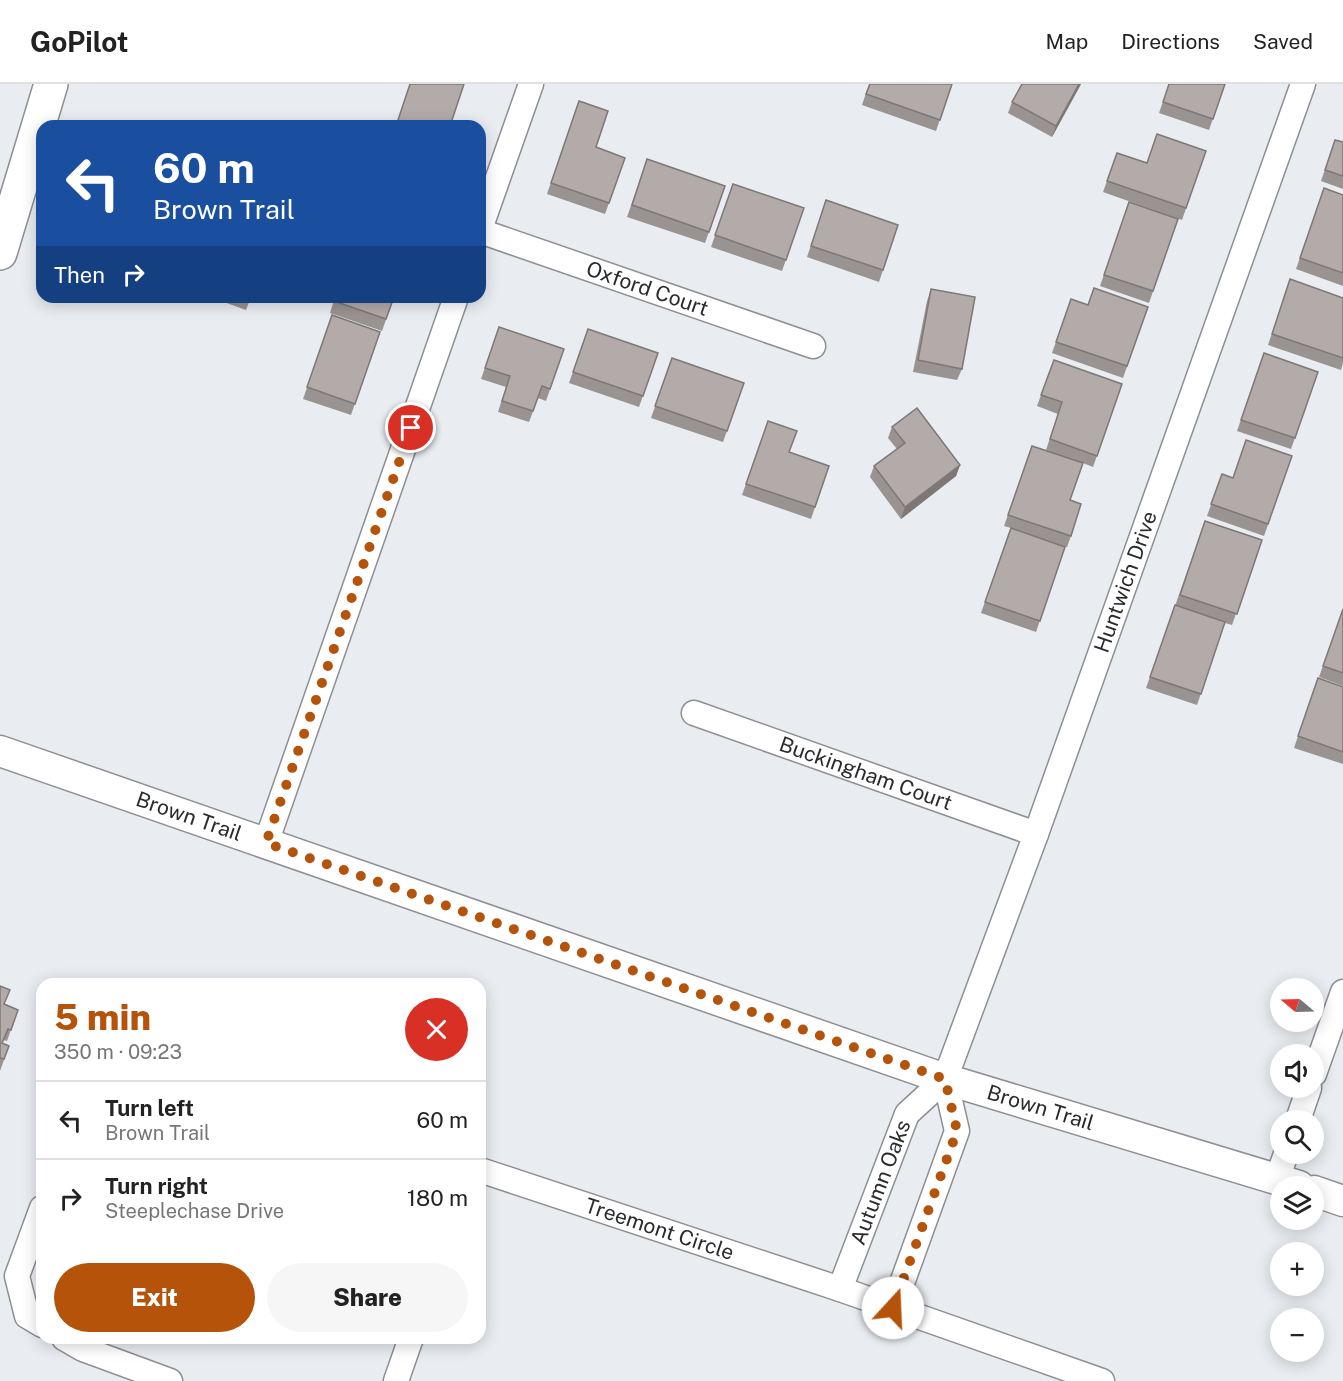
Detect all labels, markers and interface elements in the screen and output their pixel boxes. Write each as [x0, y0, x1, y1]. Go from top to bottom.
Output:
text: GoPilot [30, 25, 129, 58]
text: Map [1046, 29, 1088, 54]
text: Directions [1121, 29, 1220, 54]
text: Saved [1253, 29, 1313, 54]
text: 60 m [153, 143, 255, 192]
icon: left [54, 144, 132, 222]
text: Brown Trail [153, 193, 295, 225]
street label: Oxford Court [583, 256, 712, 321]
icon: right [117, 258, 150, 291]
text: Then [54, 262, 105, 288]
pin [385, 402, 436, 453]
icon: arrive [394, 411, 427, 444]
street label: Huntwich Drive [1089, 508, 1162, 656]
street label: Buckingham Court [776, 731, 956, 815]
street label: Brown Trail [133, 786, 245, 846]
north arrow [1270, 978, 1324, 1032]
map controls [1270, 978, 1324, 1362]
text: 5 min [54, 996, 151, 1038]
button: close [405, 998, 468, 1061]
text: 350 m · 09:23 [54, 1040, 182, 1064]
button: sound [1270, 1044, 1324, 1098]
street label: Brown Trail [984, 1079, 1097, 1135]
text: Turn left [105, 1095, 194, 1121]
icon: left [54, 1104, 87, 1137]
text: 60 m [417, 1107, 468, 1133]
button: search [1270, 1110, 1324, 1164]
street label: Autumn Oaks [845, 1116, 916, 1248]
text: Brown Trail [105, 1121, 210, 1145]
text: Turn right [105, 1173, 208, 1199]
button: layers [1270, 1176, 1324, 1230]
icon: right [54, 1182, 87, 1215]
text: 180 m [407, 1185, 468, 1211]
street label: Treemont Circle [582, 1193, 737, 1265]
text: Steeplechase Drive [105, 1199, 284, 1223]
button: + [1270, 1242, 1324, 1296]
button: Exit [54, 1263, 255, 1332]
button: Share [267, 1263, 468, 1332]
position arrow [861, 1276, 925, 1340]
button: − [1270, 1308, 1324, 1362]

